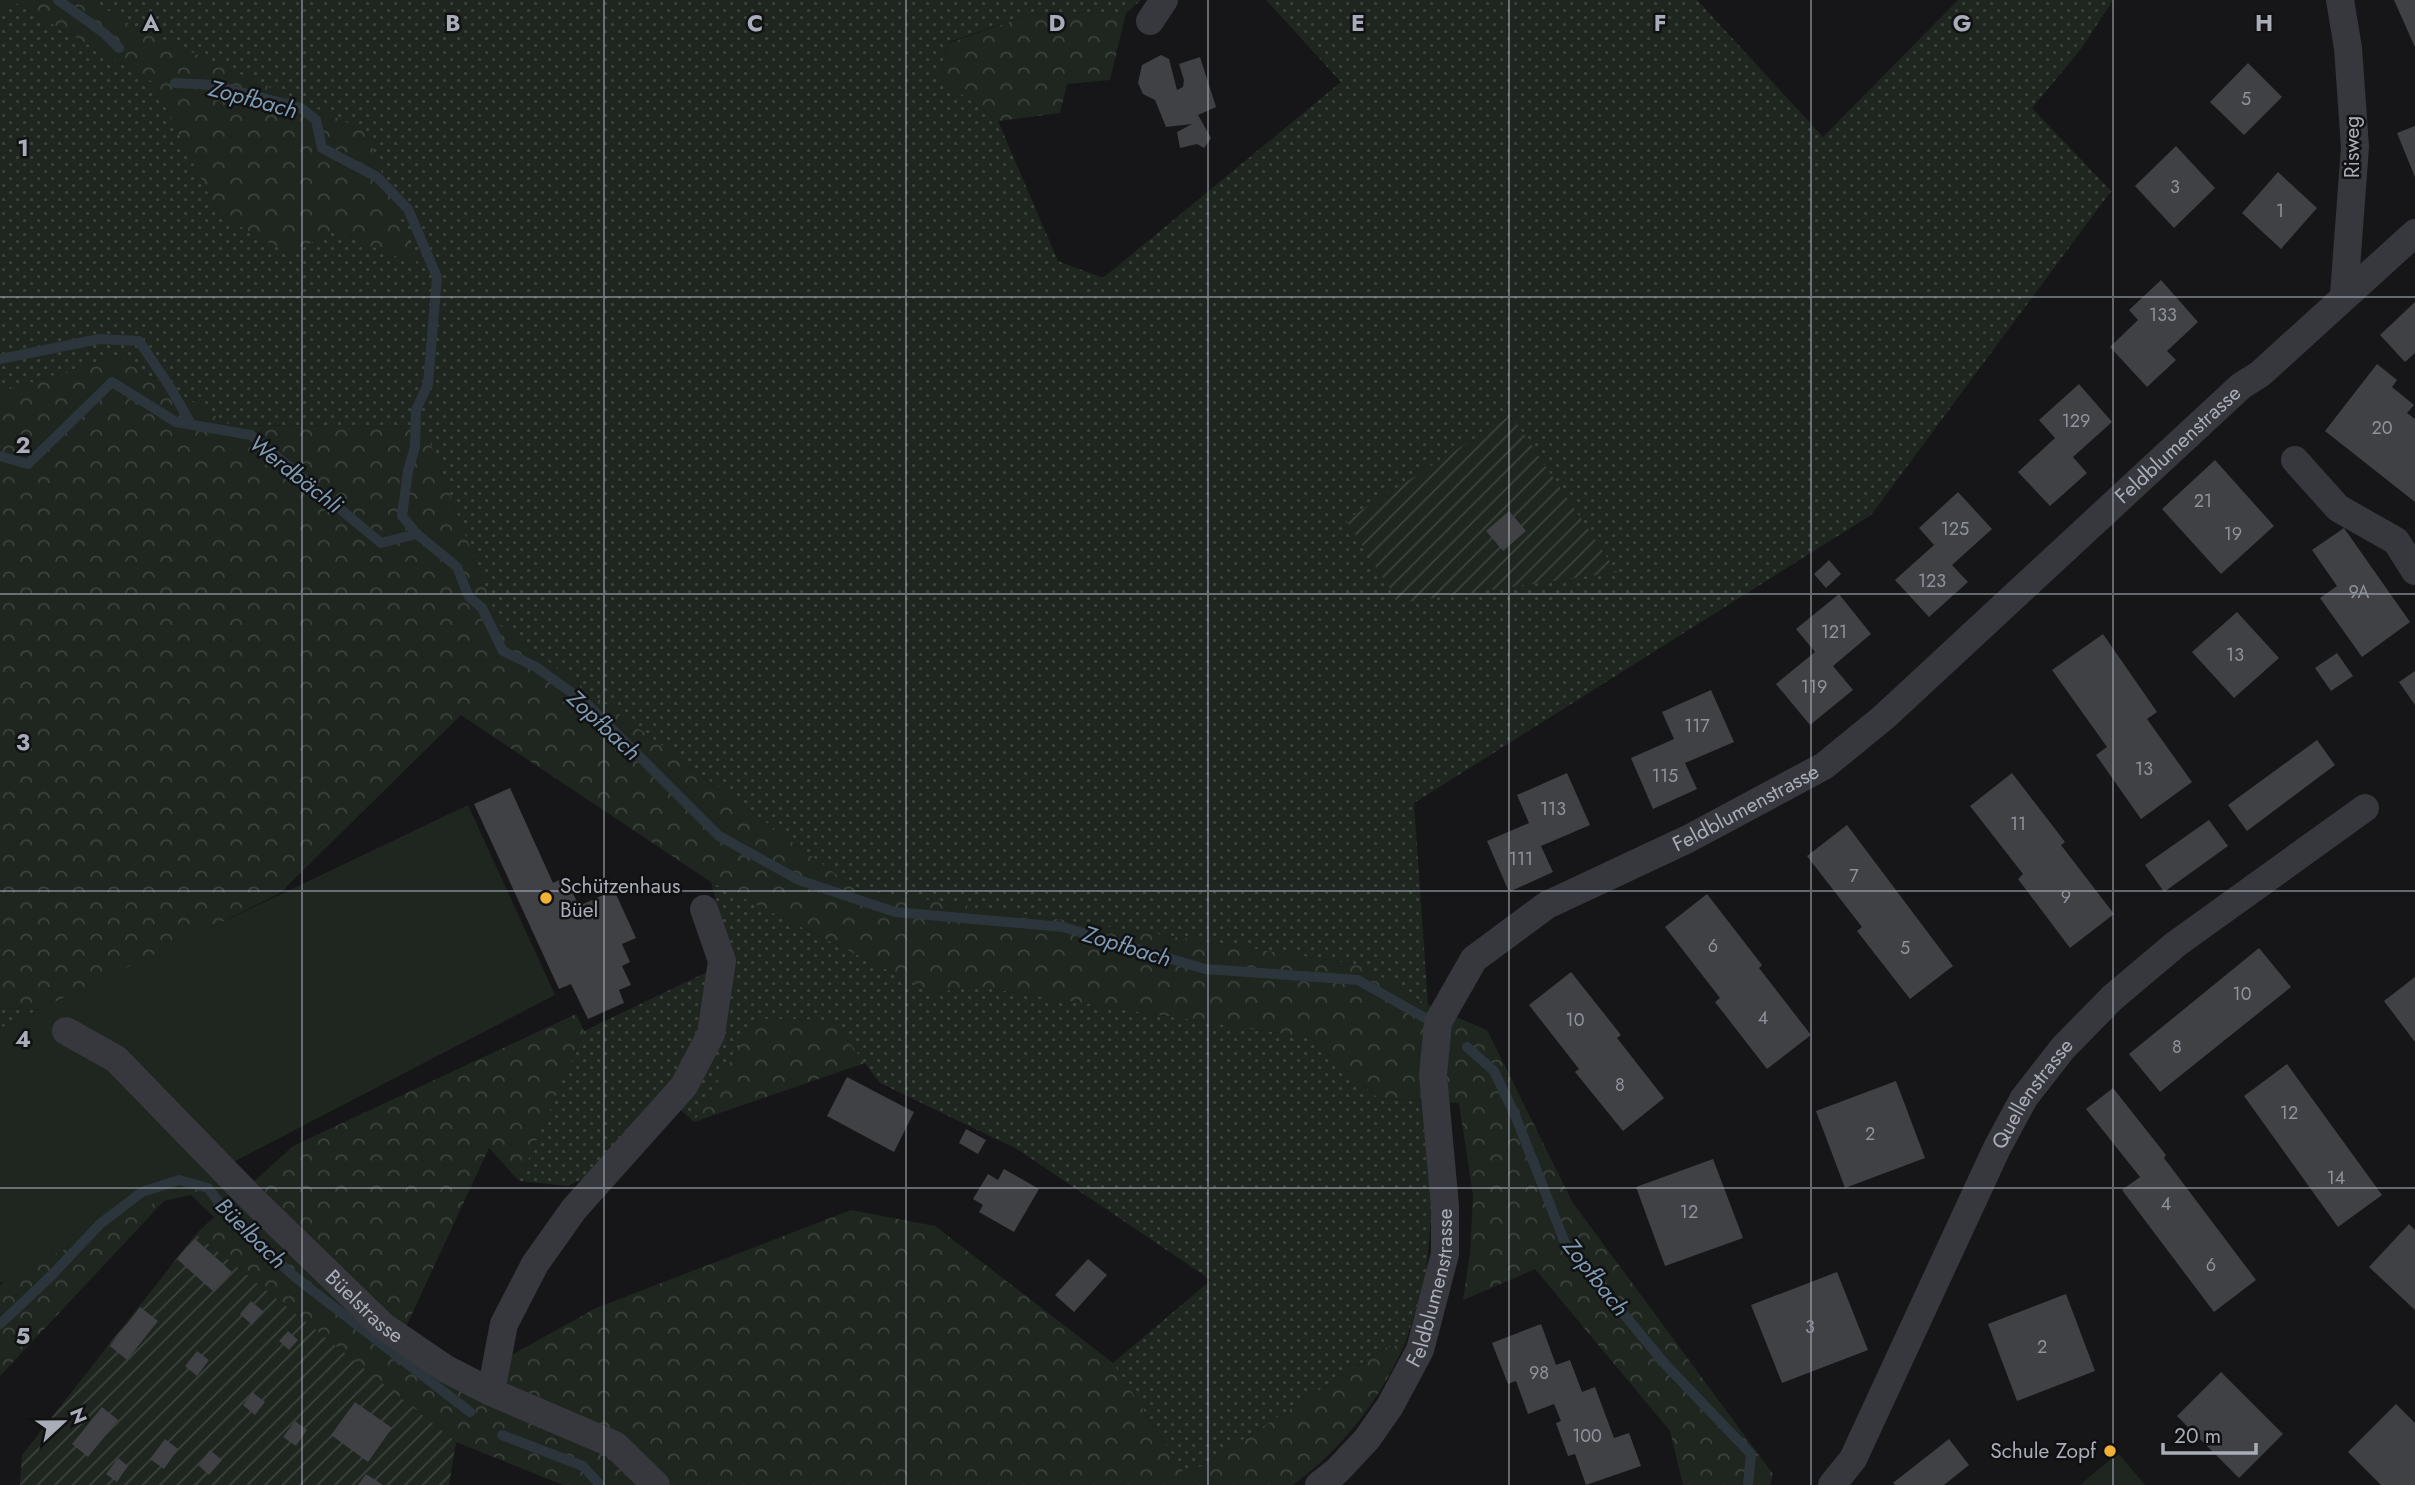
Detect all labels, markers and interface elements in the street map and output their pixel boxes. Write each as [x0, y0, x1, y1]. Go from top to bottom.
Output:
text: A [142, 6, 160, 40]
text: B [445, 6, 461, 40]
text: C [747, 6, 763, 40]
text: D [1049, 6, 1066, 40]
text: E [1351, 6, 1365, 40]
text: F [1654, 6, 1666, 40]
text: G [1953, 6, 1971, 40]
text: H [2255, 6, 2273, 40]
water label: Zopfbach [204, 71, 301, 127]
house number: 5 [2241, 86, 2251, 112]
street label: Risweg [2337, 116, 2367, 178]
text: 1 [17, 131, 29, 165]
house number: 3 [2170, 174, 2180, 200]
house number: 1 [2276, 198, 2284, 224]
house number: 133 [2149, 302, 2177, 328]
street label: Feldblumenstrasse [2108, 378, 2248, 511]
house number: 129 [2062, 408, 2090, 434]
house number: 20 [2371, 415, 2393, 441]
water label: Werdbächli [242, 426, 351, 522]
text: 2 [15, 428, 31, 462]
house number: 21 [2194, 488, 2212, 514]
house number: 125 [1941, 516, 1969, 542]
house number: 19 [2224, 521, 2242, 547]
house number: 123 [1918, 568, 1946, 594]
house number: 9A [2349, 579, 2370, 605]
house number: 121 [1821, 619, 1847, 645]
house number: 13 [2226, 642, 2244, 668]
house number: 119 [1801, 674, 1827, 700]
water label: Zopfbach [559, 681, 649, 768]
house number: 117 [1684, 713, 1710, 739]
text: 3 [16, 725, 30, 759]
street label: Feldblumenstrasse [1668, 756, 1824, 859]
house number: 13 [2135, 756, 2153, 782]
house number: 115 [1652, 763, 1678, 789]
house number: 113 [1540, 796, 1566, 822]
house number: 11 [2010, 811, 2026, 837]
house number: 111 [1509, 846, 1533, 872]
house number: 7 [1849, 863, 1859, 889]
place label: Schützenhaus Büel [560, 871, 680, 925]
house number: 9 [2061, 884, 2071, 910]
marker: Schützenhaus Büel [538, 890, 554, 906]
water label: Zopfbach [1078, 916, 1175, 976]
house number: 6 [1708, 933, 1718, 959]
house number: 5 [1900, 935, 1910, 961]
house number: 10 [2233, 981, 2252, 1007]
house number: 4 [1758, 1005, 1768, 1031]
house number: 10 [1566, 1007, 1585, 1033]
text: 4 [15, 1022, 31, 1056]
street label: Quellenstrasse [1984, 1031, 2080, 1155]
house number: 8 [2172, 1034, 2182, 1060]
house number: 8 [1615, 1072, 1625, 1098]
house number: 12 [2280, 1100, 2298, 1126]
house number: 2 [1865, 1121, 1875, 1147]
house number: 14 [2327, 1165, 2345, 1191]
water label: Büelbach [208, 1190, 294, 1276]
house number: 4 [2161, 1191, 2171, 1217]
house number: 12 [1680, 1199, 1698, 1225]
street label: Feldblumenstrasse [1398, 1208, 1460, 1373]
water label: Zopfbach [1554, 1230, 1637, 1323]
house number: 6 [2206, 1252, 2216, 1278]
street label: Büelstrasse [318, 1263, 409, 1351]
house number: 3 [1805, 1314, 1815, 1340]
text: 5 [16, 1319, 30, 1353]
house number: 2 [2037, 1334, 2047, 1360]
house number: 98 [1529, 1360, 1549, 1386]
north arrow [28, 1387, 98, 1457]
text: N [63, 1404, 94, 1428]
scale bar [2163, 1412, 2256, 1456]
text: 20 m [2174, 1421, 2221, 1451]
house number: 100 [1572, 1423, 1602, 1449]
place label: Schule Zopf [1990, 1436, 2097, 1466]
marker: Schule Zopf [2102, 1443, 2118, 1459]

